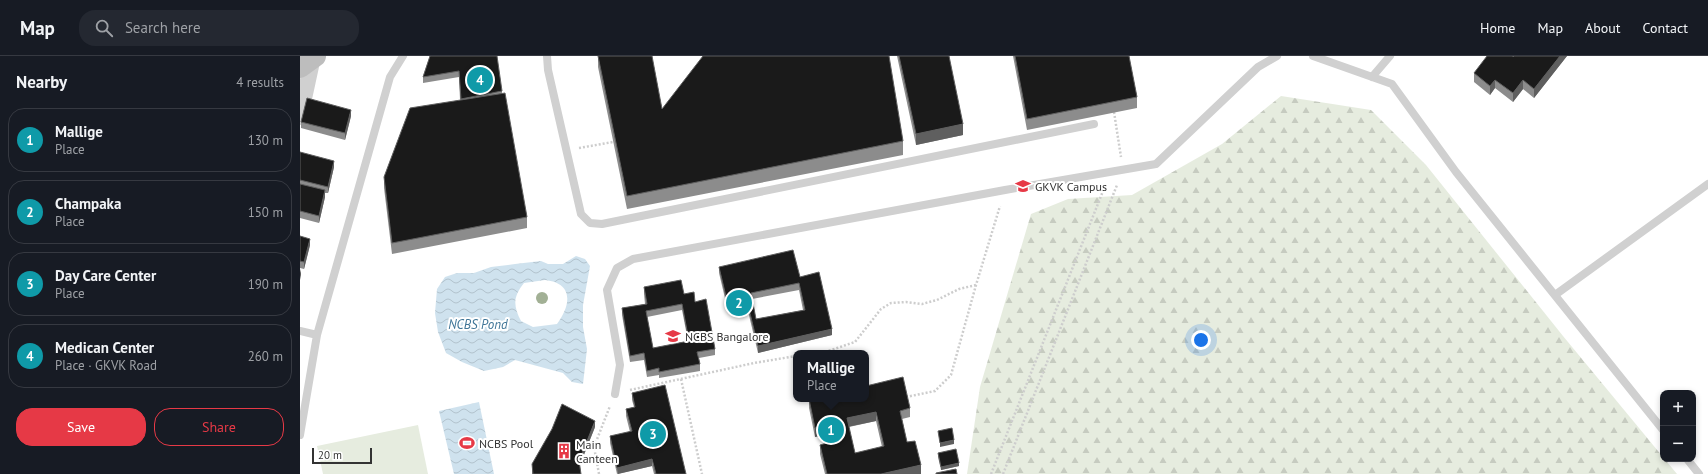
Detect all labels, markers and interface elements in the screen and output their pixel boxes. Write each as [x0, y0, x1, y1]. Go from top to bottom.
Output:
search box [79, 10, 359, 46]
text: Map [20, 16, 55, 40]
icon: search [93, 17, 115, 39]
text: Search here [125, 18, 201, 37]
text: Home [1480, 19, 1515, 37]
text: Map [1537, 19, 1563, 37]
text: About [1585, 19, 1621, 37]
text: Contact [1643, 19, 1688, 37]
pin: 4 [467, 65, 493, 95]
text: Nearby [16, 71, 67, 93]
text: 4 results [236, 74, 284, 91]
text: Mallige [55, 122, 103, 141]
text: 1 [26, 132, 34, 149]
text: 130 m [248, 132, 283, 149]
text: Place [55, 141, 85, 158]
school or university icon: GKVK Campus [1014, 177, 1032, 195]
place label: GKVK Campus [1035, 179, 1107, 194]
text: Champaka [55, 194, 121, 213]
text: 2 [26, 204, 34, 221]
text: 150 m [248, 204, 283, 221]
text: Place [55, 213, 85, 230]
text: Day Care Center [55, 266, 156, 285]
text: 3 [26, 276, 34, 293]
text: 190 m [248, 276, 283, 293]
text: Place [55, 285, 85, 302]
pin: 2 [726, 288, 752, 318]
water label: NCBS Pond [448, 316, 508, 333]
school or university icon: NCBS Bangalore [664, 327, 682, 345]
place label: NCBS Bangalore [685, 329, 769, 344]
your location [1191, 330, 1211, 350]
text: Medican Center [55, 338, 154, 357]
text: 4 [26, 348, 34, 365]
text: 260 m [248, 348, 283, 365]
popup [793, 350, 869, 402]
text: Place · GKVK Road [55, 357, 157, 374]
text: Mallige [807, 358, 855, 377]
text: Place [807, 377, 837, 394]
map controls [1660, 390, 1696, 462]
button: + [1660, 390, 1696, 426]
button: Save [16, 408, 146, 446]
button: Share [154, 408, 284, 446]
pin: 1 [818, 415, 844, 445]
pin: 3 [640, 419, 666, 449]
button: − [1660, 426, 1696, 462]
sports icon: NCBS Pool [458, 434, 476, 452]
place label: NCBS Pool [479, 436, 534, 451]
place label: Main Canteen [576, 437, 618, 466]
building icon: Main Canteen [555, 442, 573, 460]
scale bar [312, 446, 372, 465]
text: 20 m [318, 448, 342, 462]

